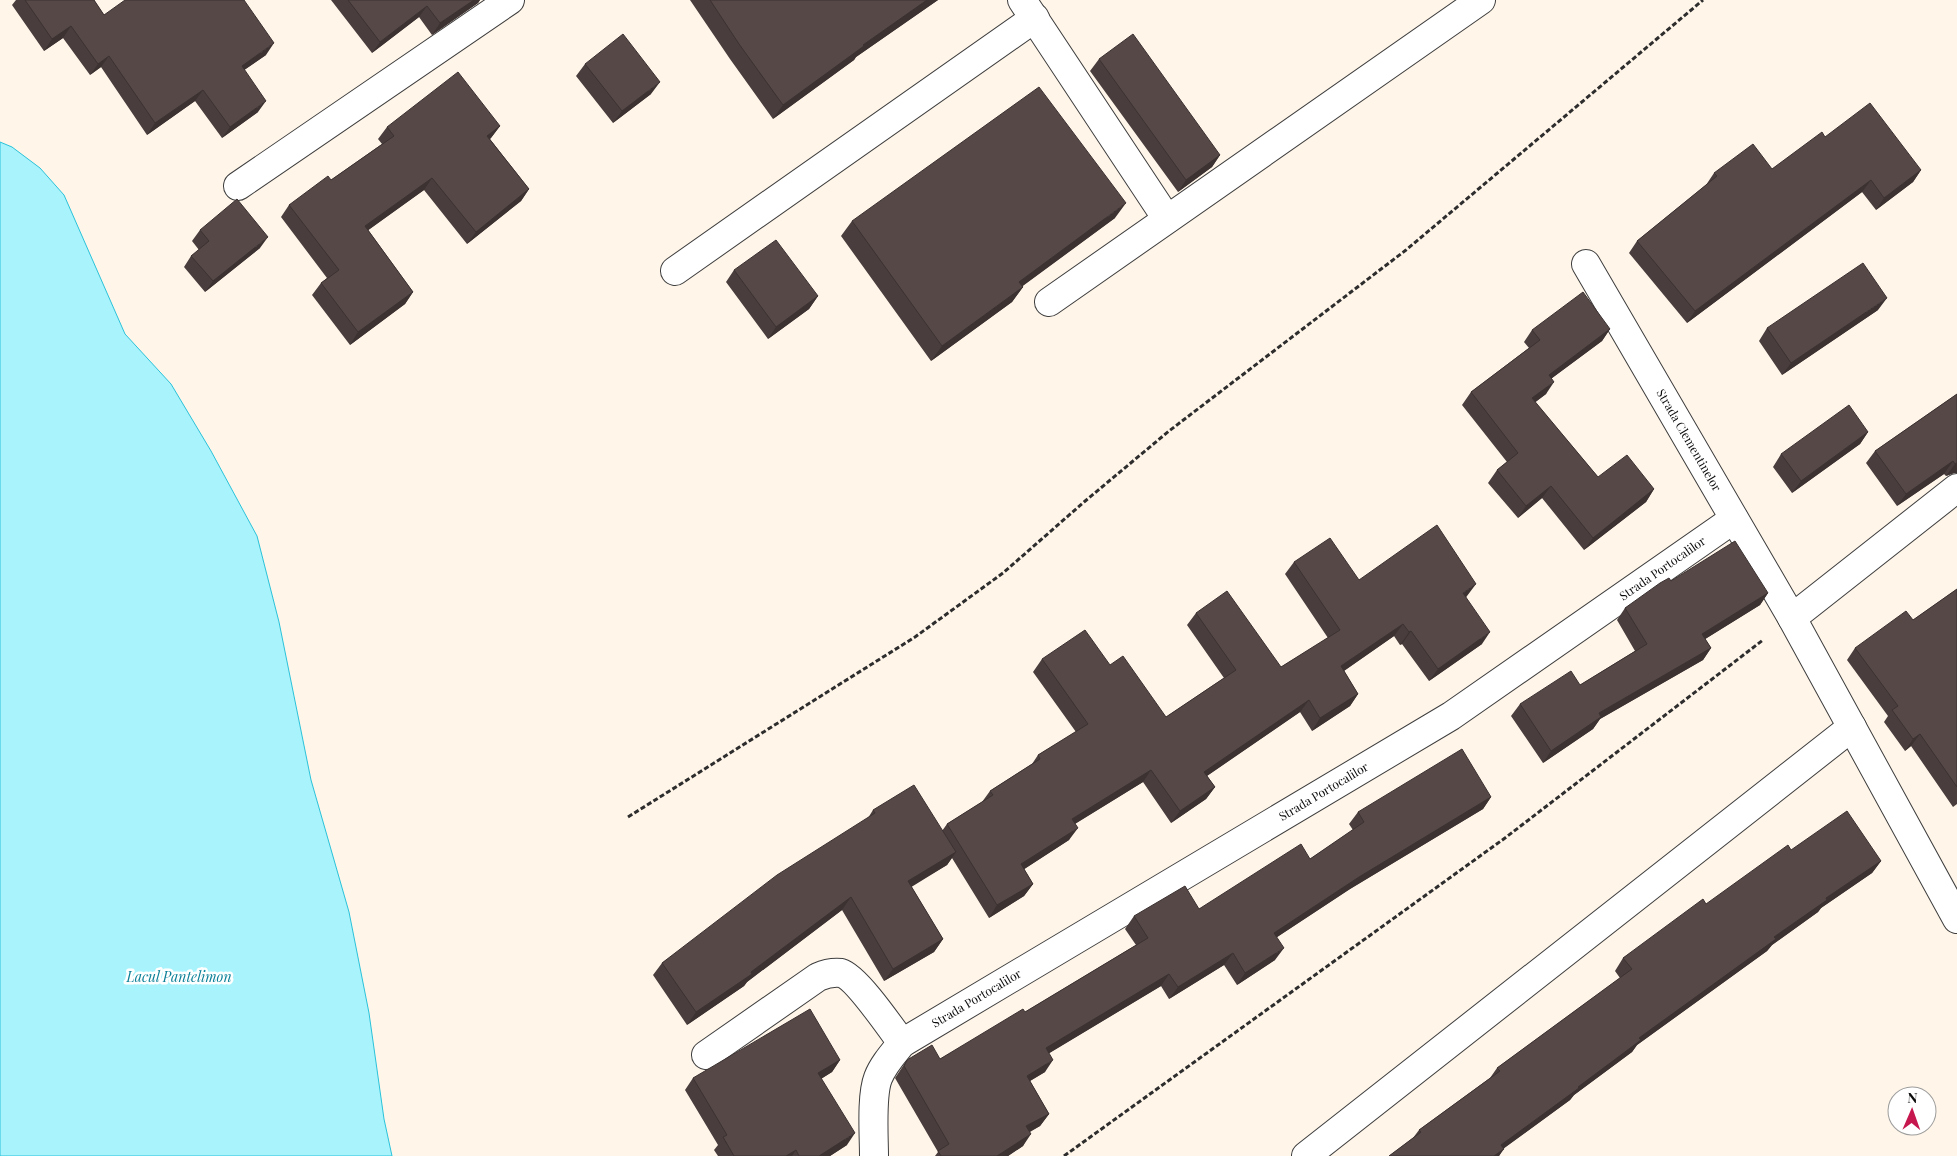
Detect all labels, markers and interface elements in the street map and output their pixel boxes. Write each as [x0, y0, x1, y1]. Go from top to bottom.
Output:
street label: Strada Clementinelor [1653, 386, 1726, 494]
street label: Strada Portocalilor [1616, 532, 1709, 603]
street label: Strada Portocalilor [1276, 758, 1372, 824]
street label: Strada Portocalilor [928, 964, 1024, 1031]
water label: Lacul Pantelimon [125, 967, 232, 986]
north arrow [1887, 1086, 1937, 1136]
text: N [1907, 1088, 1918, 1107]

